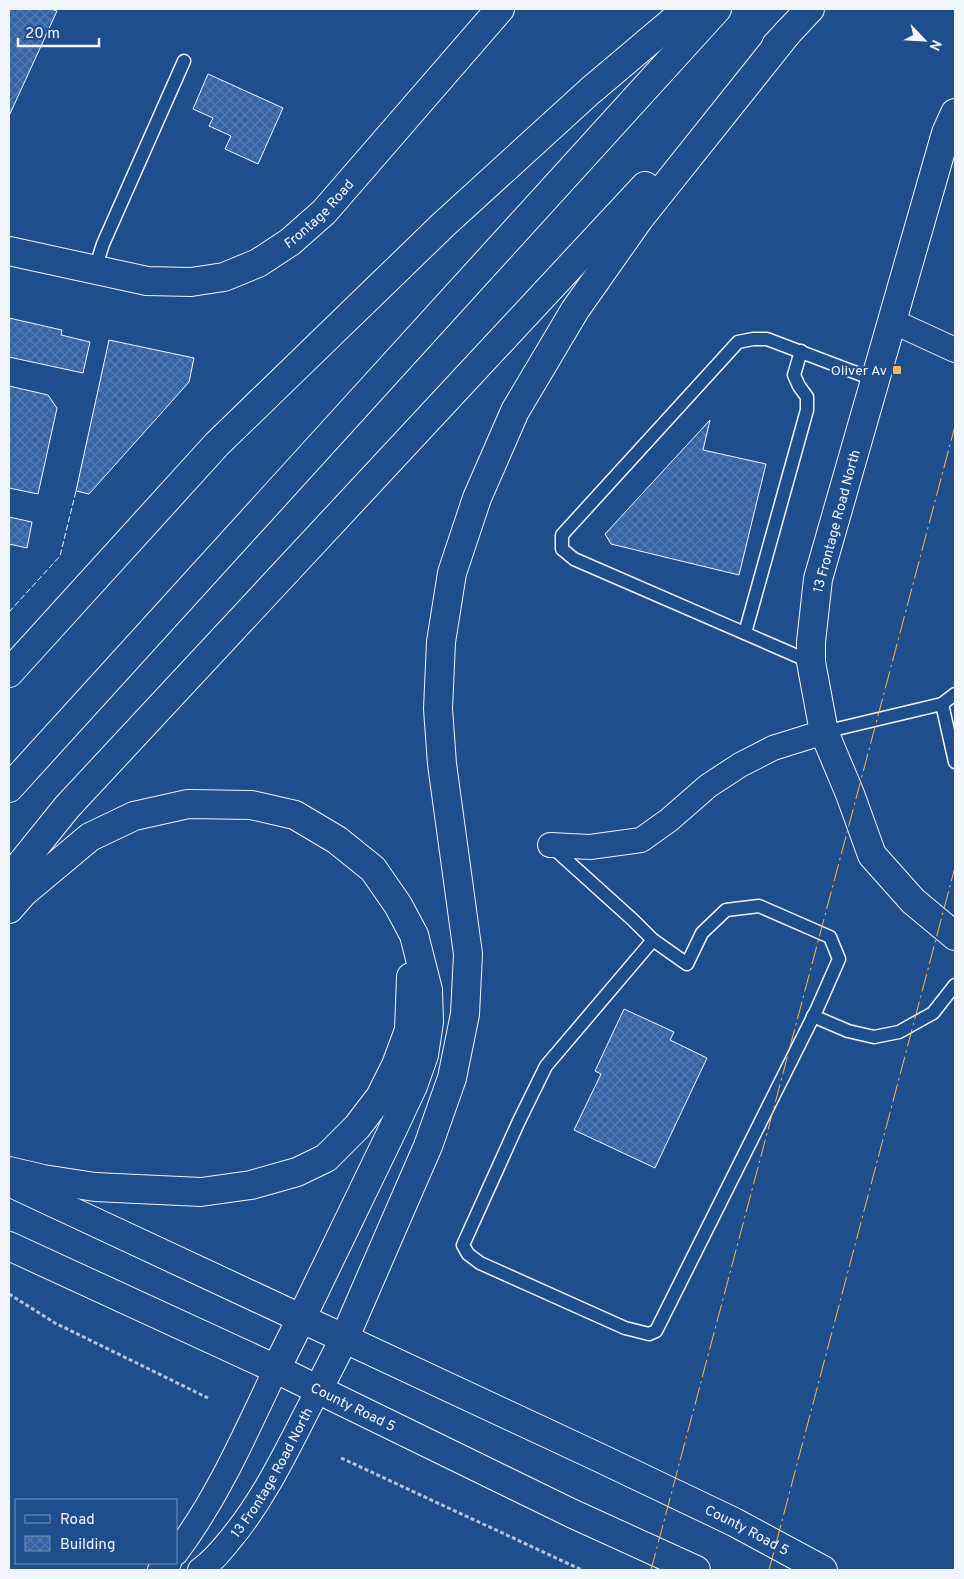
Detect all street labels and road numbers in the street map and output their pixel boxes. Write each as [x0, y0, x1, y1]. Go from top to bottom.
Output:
street label: Frontage Road [282, 177, 358, 253]
street label: 13 Frontage Road North [810, 448, 865, 595]
street label: County Road 5 [307, 1380, 398, 1436]
street label: 13 Frontage Road North [228, 1405, 317, 1542]
street label: County Road 5 [702, 1502, 792, 1560]

